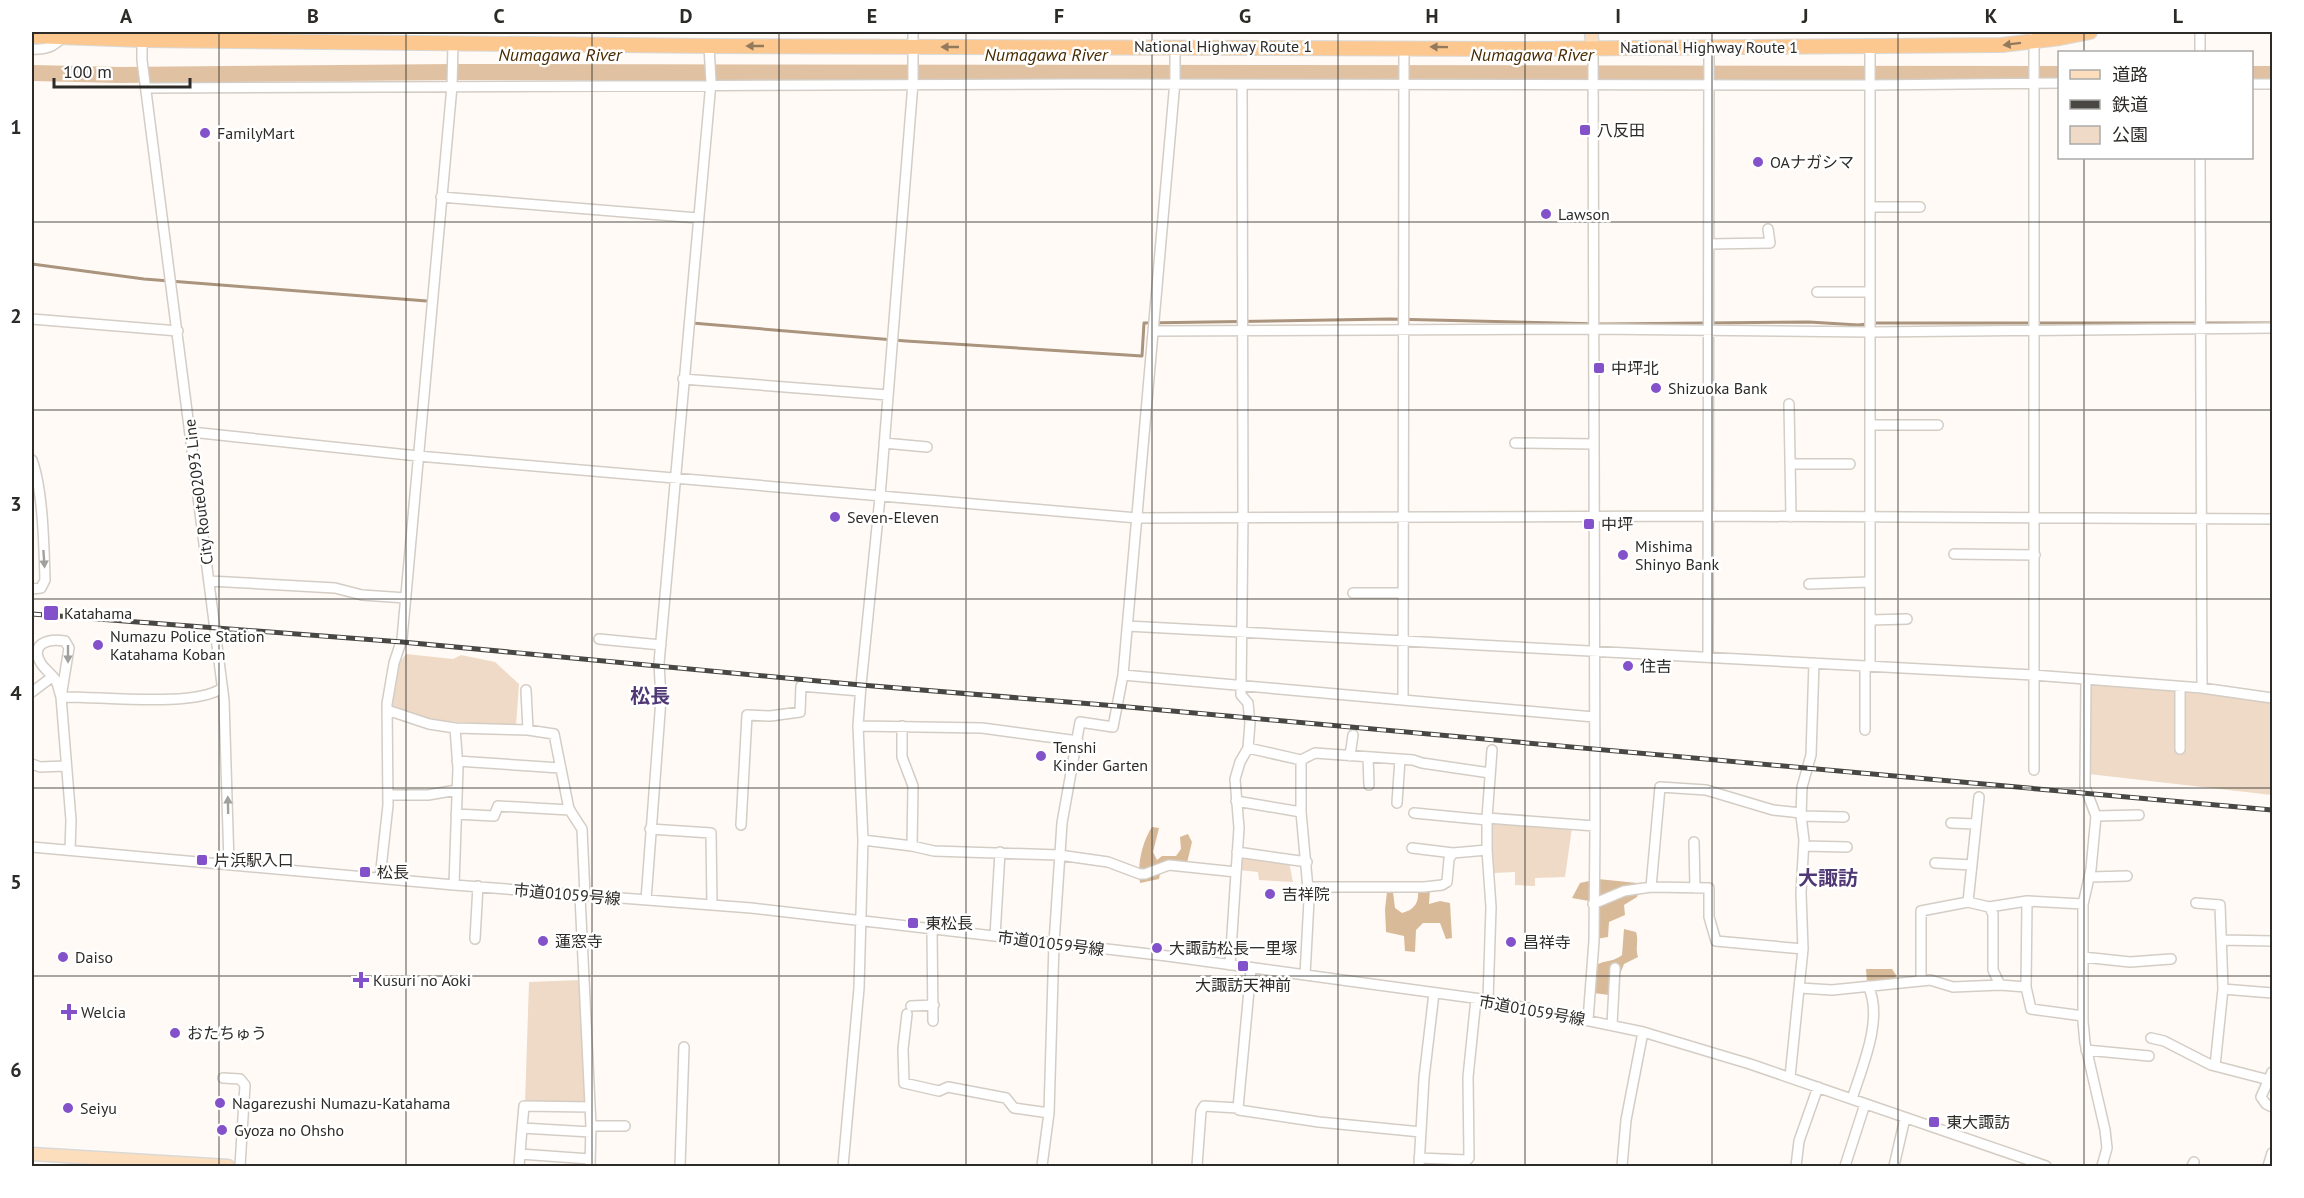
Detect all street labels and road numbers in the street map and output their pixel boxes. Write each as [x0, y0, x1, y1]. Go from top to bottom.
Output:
street label: National Highway Route 1 [1134, 36, 1312, 56]
street label: National Highway Route 1 [1620, 37, 1798, 57]
street label: City Route02093 Line [179, 418, 217, 566]
street label: 市道01059号線 [513, 879, 621, 909]
street label: 市道01059号線 [996, 927, 1106, 959]
street label: 市道01059号線 [1477, 991, 1587, 1029]

